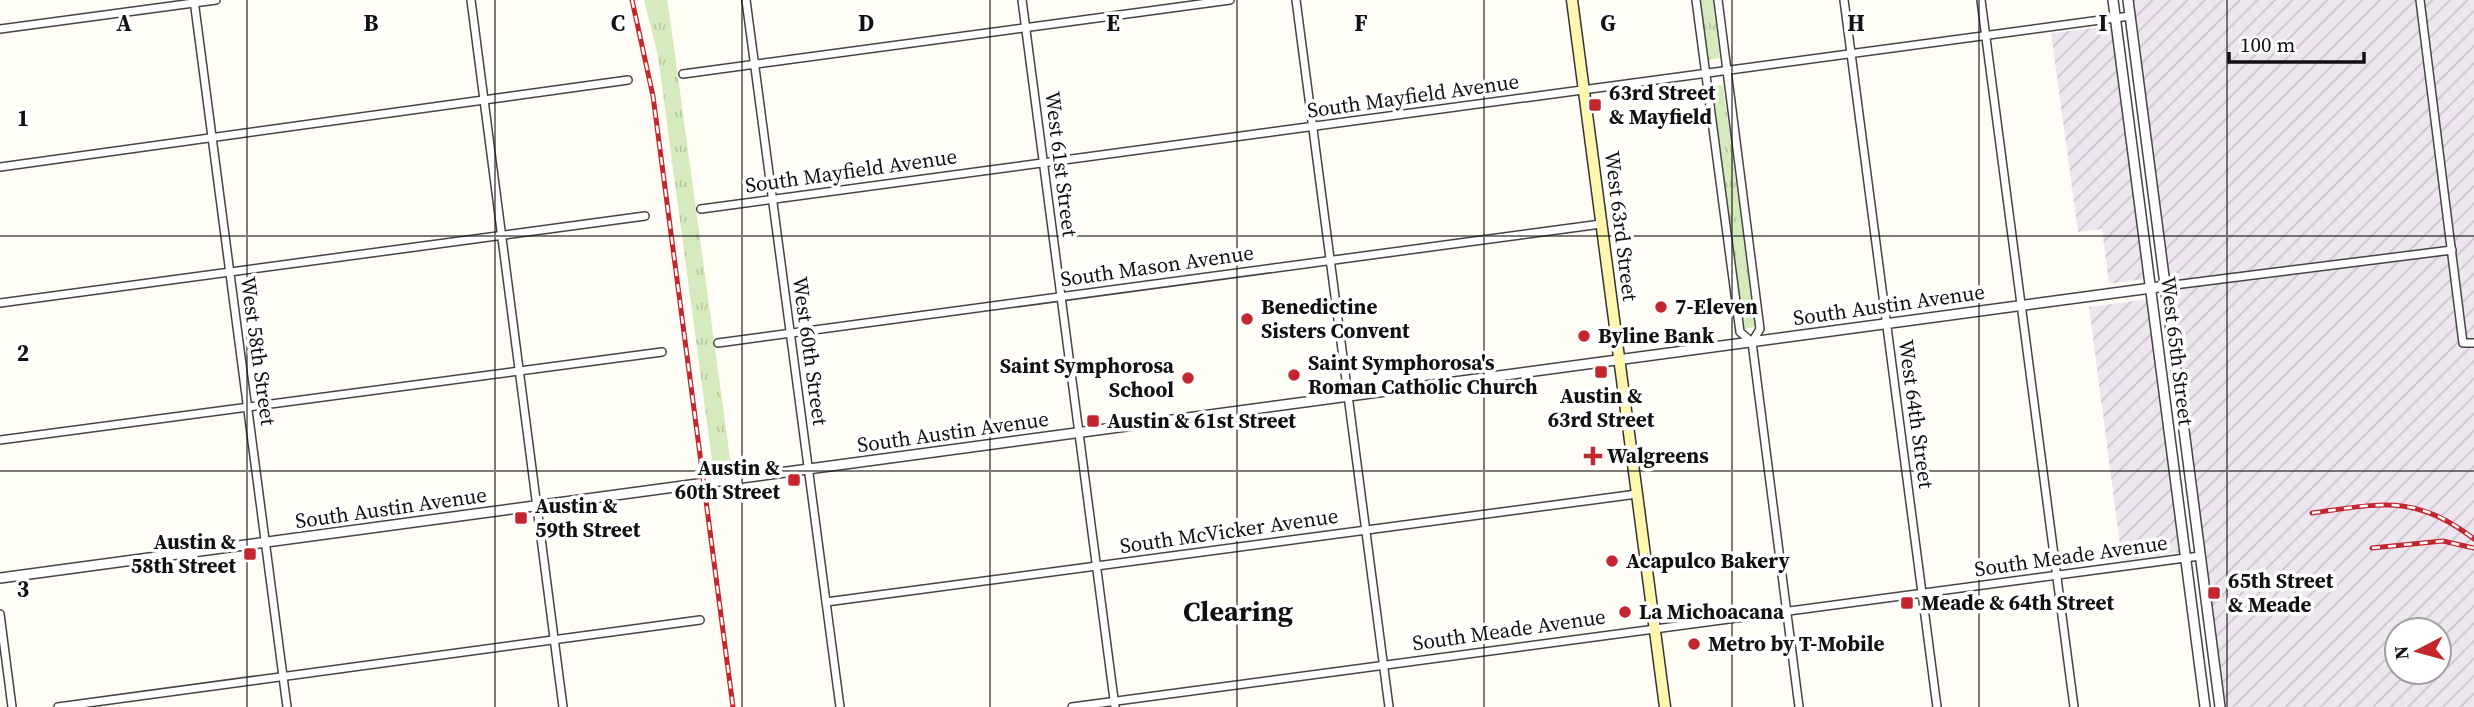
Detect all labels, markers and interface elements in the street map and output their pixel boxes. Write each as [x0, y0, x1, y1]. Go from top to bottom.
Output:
text: A [116, 7, 132, 39]
text: B [364, 7, 379, 39]
text: C [611, 7, 625, 39]
text: D [858, 7, 874, 39]
text: E [1106, 7, 1120, 39]
text: F [1354, 7, 1368, 39]
text: G [1600, 7, 1616, 39]
text: H [1847, 7, 1865, 39]
text: I [2099, 7, 2108, 39]
scale bar [2229, 21, 2364, 65]
text: 100 m [2240, 30, 2295, 59]
street label: South Mayfield Avenue [1305, 66, 1521, 125]
place label: 63rd Street & Mayfield [1609, 78, 1716, 131]
street label: West 61st Street [1038, 90, 1085, 239]
marker: 63rd Street & Mayfield [1587, 97, 1603, 113]
text: 1 [17, 102, 29, 134]
street label: South Mayfield Avenue [743, 141, 959, 200]
street label: West 63rd Street [1598, 149, 1645, 303]
street label: South Mason Avenue [1058, 238, 1256, 293]
street label: West 58th Street [234, 275, 283, 427]
street label: West 60th Street [786, 275, 835, 427]
street label: West 65th Street [2154, 275, 2201, 427]
street label: South Austin Avenue [1791, 277, 1987, 332]
place label: Benedictine Sisters Convent [1261, 292, 1410, 345]
place label: 7-Eleven [1675, 292, 1758, 321]
marker: 7-Eleven [1653, 299, 1669, 315]
marker: Benedictine Sisters Convent [1239, 311, 1255, 327]
place label: Byline Bank [1598, 321, 1715, 350]
marker: Byline Bank [1576, 328, 1592, 344]
text: 2 [17, 337, 29, 369]
street label: West 64th Street [1892, 338, 1941, 490]
place label: Saint Symphorosa's Roman Catholic Church [1308, 348, 1538, 401]
place label: Saint Symphorosa School [1000, 351, 1175, 404]
marker: Austin & 63rd Street [1593, 364, 1609, 380]
marker: Saint Symphorosa's Roman Catholic Church [1286, 367, 1302, 383]
marker: Saint Symphorosa School [1180, 370, 1196, 386]
place label: Austin & 63rd Street [1548, 381, 1655, 434]
street label: South Austin Avenue [855, 404, 1051, 459]
place label: Austin & 61st Street [1107, 406, 1296, 435]
marker: Austin & 61st Street [1085, 413, 1101, 429]
place label: Walgreens [1607, 441, 1709, 470]
marker: Walgreens [1585, 448, 1601, 464]
place label: Austin & 60th Street [675, 453, 780, 506]
marker: Austin & 60th Street [786, 472, 802, 488]
street label: South Austin Avenue [293, 480, 489, 535]
place label: Austin & 59th Street [535, 491, 641, 544]
street label: South McVicker Avenue [1118, 501, 1340, 560]
marker: Austin & 59th Street [513, 510, 529, 526]
place label: Austin & 58th Street [131, 527, 236, 580]
street label: South Meade Avenue [1972, 528, 2169, 583]
marker: Austin & 58th Street [242, 546, 258, 562]
place label: Acapulco Bakery [1626, 546, 1790, 575]
marker: Acapulco Bakery [1604, 553, 1620, 569]
place label: 65th Street & Meade [2228, 566, 2334, 619]
text: 3 [17, 573, 29, 605]
marker: 65th Street & Meade [2206, 585, 2222, 601]
place label: Meade & 64th Street [1921, 588, 2115, 617]
district label: Clearing [1183, 592, 1293, 630]
marker: Meade & 64th Street [1899, 595, 1915, 611]
place label: La Michoacana [1639, 597, 1785, 626]
street label: South Meade Avenue [1410, 602, 1607, 657]
marker: La Michoacana [1617, 604, 1633, 620]
north arrow [2383, 616, 2453, 686]
place label: Metro by T-Mobile [1708, 629, 1884, 658]
marker: Metro by T-Mobile [1686, 636, 1702, 652]
text: N [2387, 644, 2415, 661]

